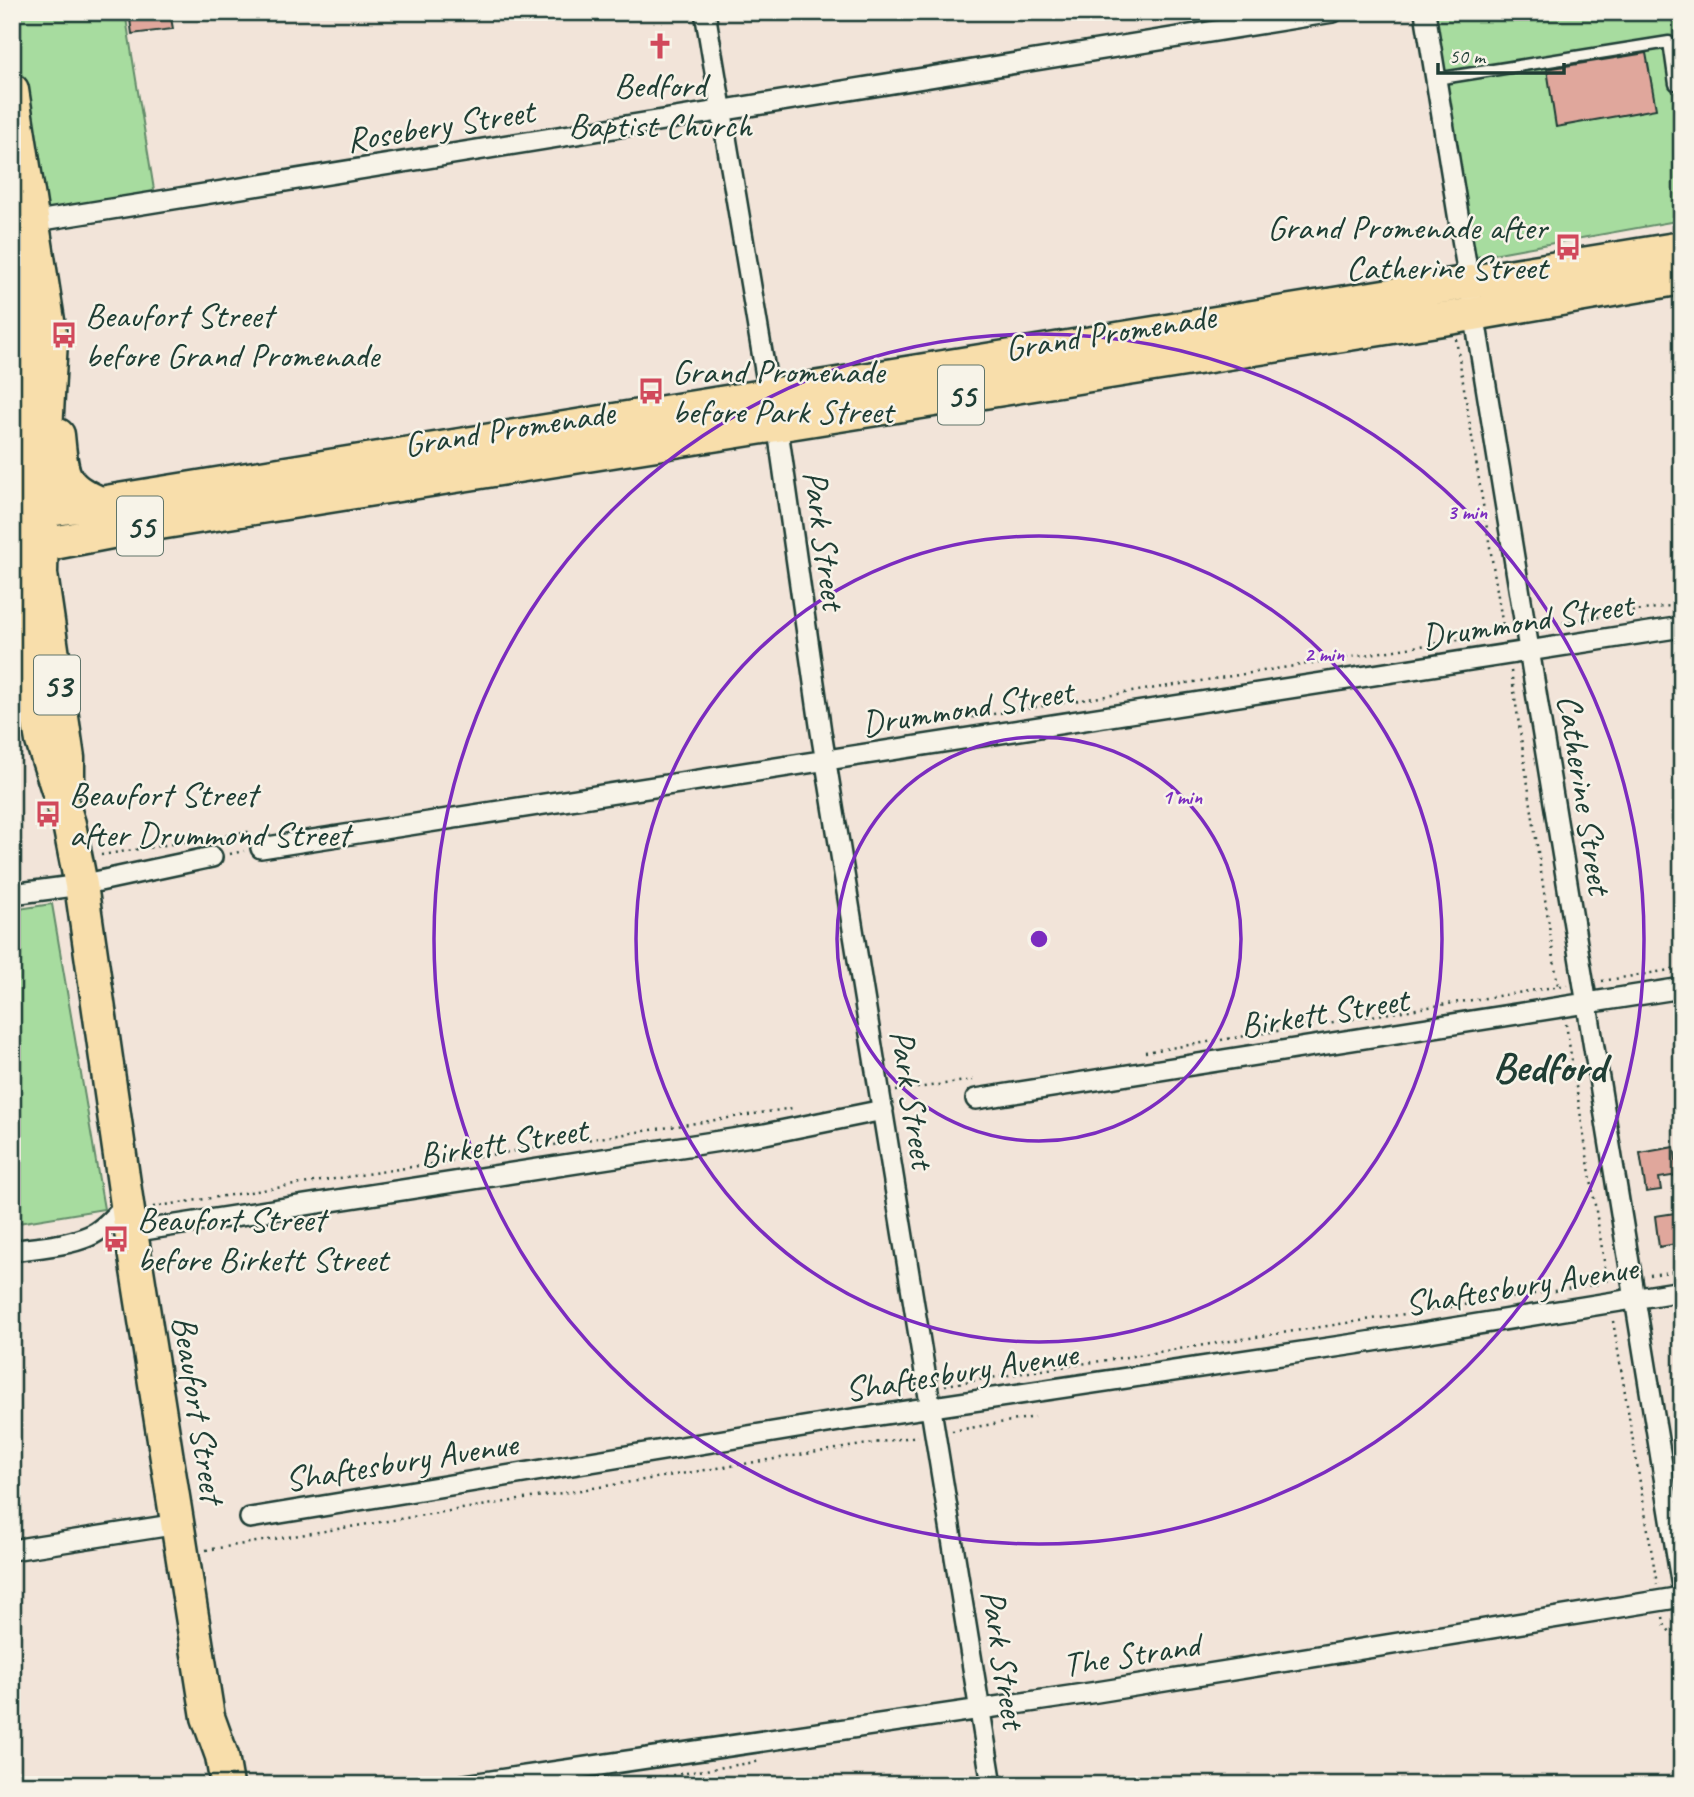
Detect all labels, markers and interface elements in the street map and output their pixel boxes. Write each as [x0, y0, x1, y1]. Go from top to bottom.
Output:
church icon: Bedford Baptist Church [645, 31, 675, 61]
scale bar [1438, 32, 1564, 76]
text: 50 m [1449, 43, 1487, 69]
place label: Bedford Baptist Church [568, 63, 754, 148]
street label: Rosebery Street [343, 88, 540, 163]
place label: Grand Promenade after Catherine Street [1267, 205, 1550, 290]
bus stop icon: Grand Promenade after Catherine Street [1553, 232, 1583, 262]
place label: Beaufort Street before Grand Promenade [85, 293, 382, 378]
street label: Grand Promenade [1002, 293, 1221, 371]
bus stop icon: Beaufort Street before Grand Promenade [49, 320, 79, 350]
place label: Grand Promenade before Park Street [672, 349, 897, 434]
road number: 55 [938, 366, 984, 424]
bus stop icon: Grand Promenade before Park Street [636, 376, 666, 406]
street label: Grand Promenade [401, 389, 620, 467]
street label: Park Street [793, 468, 857, 616]
road number: 55 [117, 496, 163, 555]
text: 3 min [1447, 499, 1487, 525]
street label: Drummond Street [1418, 581, 1639, 659]
text: 2 min [1304, 641, 1344, 667]
road number: 53 [34, 656, 80, 714]
street label: Drummond Street [858, 668, 1079, 746]
street label: Catherine Street [1547, 691, 1623, 900]
place label: Beaufort Street after Drummond Street [69, 772, 354, 857]
text: 1 min [1162, 784, 1202, 810]
bus stop icon: Beaufort Street after Drummond Street [33, 799, 63, 829]
centre of rings [1027, 927, 1051, 951]
street label: Birkett Street [1237, 977, 1414, 1048]
street label: Park Street [879, 1027, 946, 1175]
district label: Bedford [1493, 1041, 1612, 1094]
street label: Birkett Street [416, 1107, 593, 1178]
place label: Beaufort Street before Birkett Street [137, 1197, 391, 1282]
bus stop icon: Beaufort Street before Birkett Street [101, 1224, 131, 1254]
street label: Shaftesbury Avenue [1402, 1245, 1643, 1326]
street label: Beaufort Street [162, 1313, 236, 1510]
street label: Shaftesbury Avenue [842, 1331, 1083, 1412]
street label: Shaftesbury Avenue [282, 1421, 523, 1502]
street label: Park Street [970, 1587, 1037, 1735]
street label: The Strand [1060, 1621, 1208, 1687]

